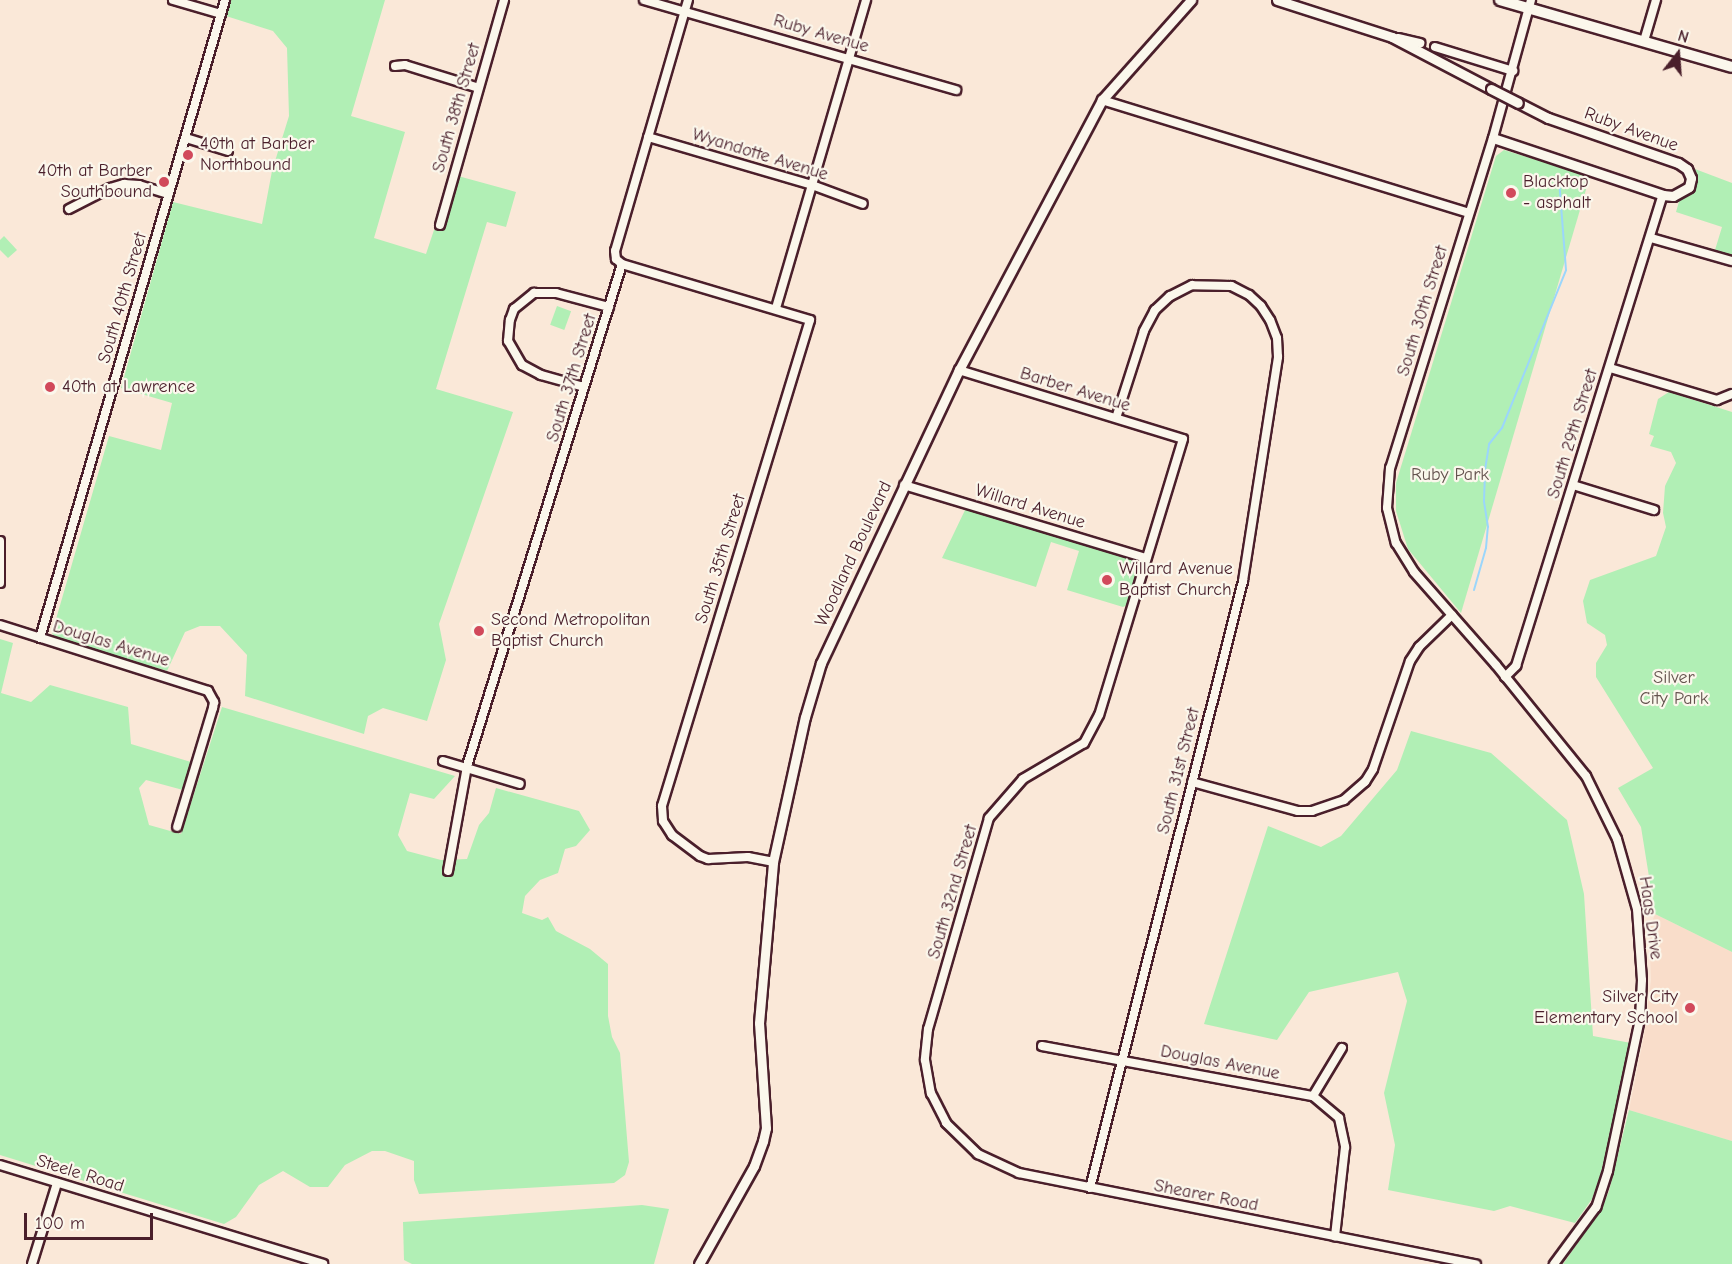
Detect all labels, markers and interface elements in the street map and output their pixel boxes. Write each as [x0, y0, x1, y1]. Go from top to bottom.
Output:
street label: Ruby Avenue [771, 10, 871, 58]
north arrow [1648, 24, 1708, 84]
text: N [1676, 27, 1691, 47]
street label: South 38th Street [428, 41, 486, 175]
street label: Ruby Avenue [1581, 103, 1681, 157]
street label: Wyandotte Avenue [689, 124, 831, 186]
place label: 40th at Barber Northbound [200, 134, 314, 176]
marker: 40th at Barber Northbound [181, 148, 195, 162]
place label: 40th at Barber Southbound [38, 161, 152, 204]
place label: Blacktop - asphalt [1523, 172, 1591, 214]
marker: 40th at Barber Southbound [157, 175, 171, 189]
marker: Blacktop - asphalt [1504, 186, 1518, 200]
street label: South 40th Street [94, 230, 152, 366]
street label: South 30th Street [1393, 243, 1453, 379]
street label: South 37th Street [542, 311, 602, 445]
street label: Barber Avenue [1017, 363, 1133, 417]
street label: South 29th Street [1543, 367, 1603, 501]
place label: 40th at Lawrence [62, 376, 195, 398]
marker: 40th at Lawrence [43, 380, 57, 394]
park label: Ruby Park [1411, 464, 1489, 486]
street label: Woodland Boulevard [811, 478, 897, 630]
street label: Willard Avenue [972, 480, 1088, 534]
street label: South 35th Street [691, 492, 751, 626]
place label: Willard Avenue Baptist Church [1119, 559, 1233, 602]
marker: Willard Avenue Baptist Church [1100, 573, 1114, 587]
place label: Second Metropolitan Baptist Church [491, 610, 650, 652]
street label: Douglas Avenue [50, 616, 172, 672]
marker: Second Metropolitan Baptist Church [472, 624, 486, 638]
park label: Silver City Park [1640, 668, 1708, 710]
street label: South 31st Street [1153, 706, 1205, 836]
street label: South 32nd Street [924, 822, 982, 962]
street label: Haas Drive [1633, 875, 1667, 961]
place label: Silver City Elementary School [1534, 987, 1678, 1030]
marker: Silver City Elementary School [1683, 1001, 1697, 1015]
street label: Douglas Avenue [1158, 1041, 1282, 1085]
street label: Steele Road [34, 1150, 126, 1198]
street label: Shearer Road [1152, 1175, 1260, 1217]
scale bar [27, 1201, 156, 1239]
text: 100 m [35, 1213, 85, 1234]

